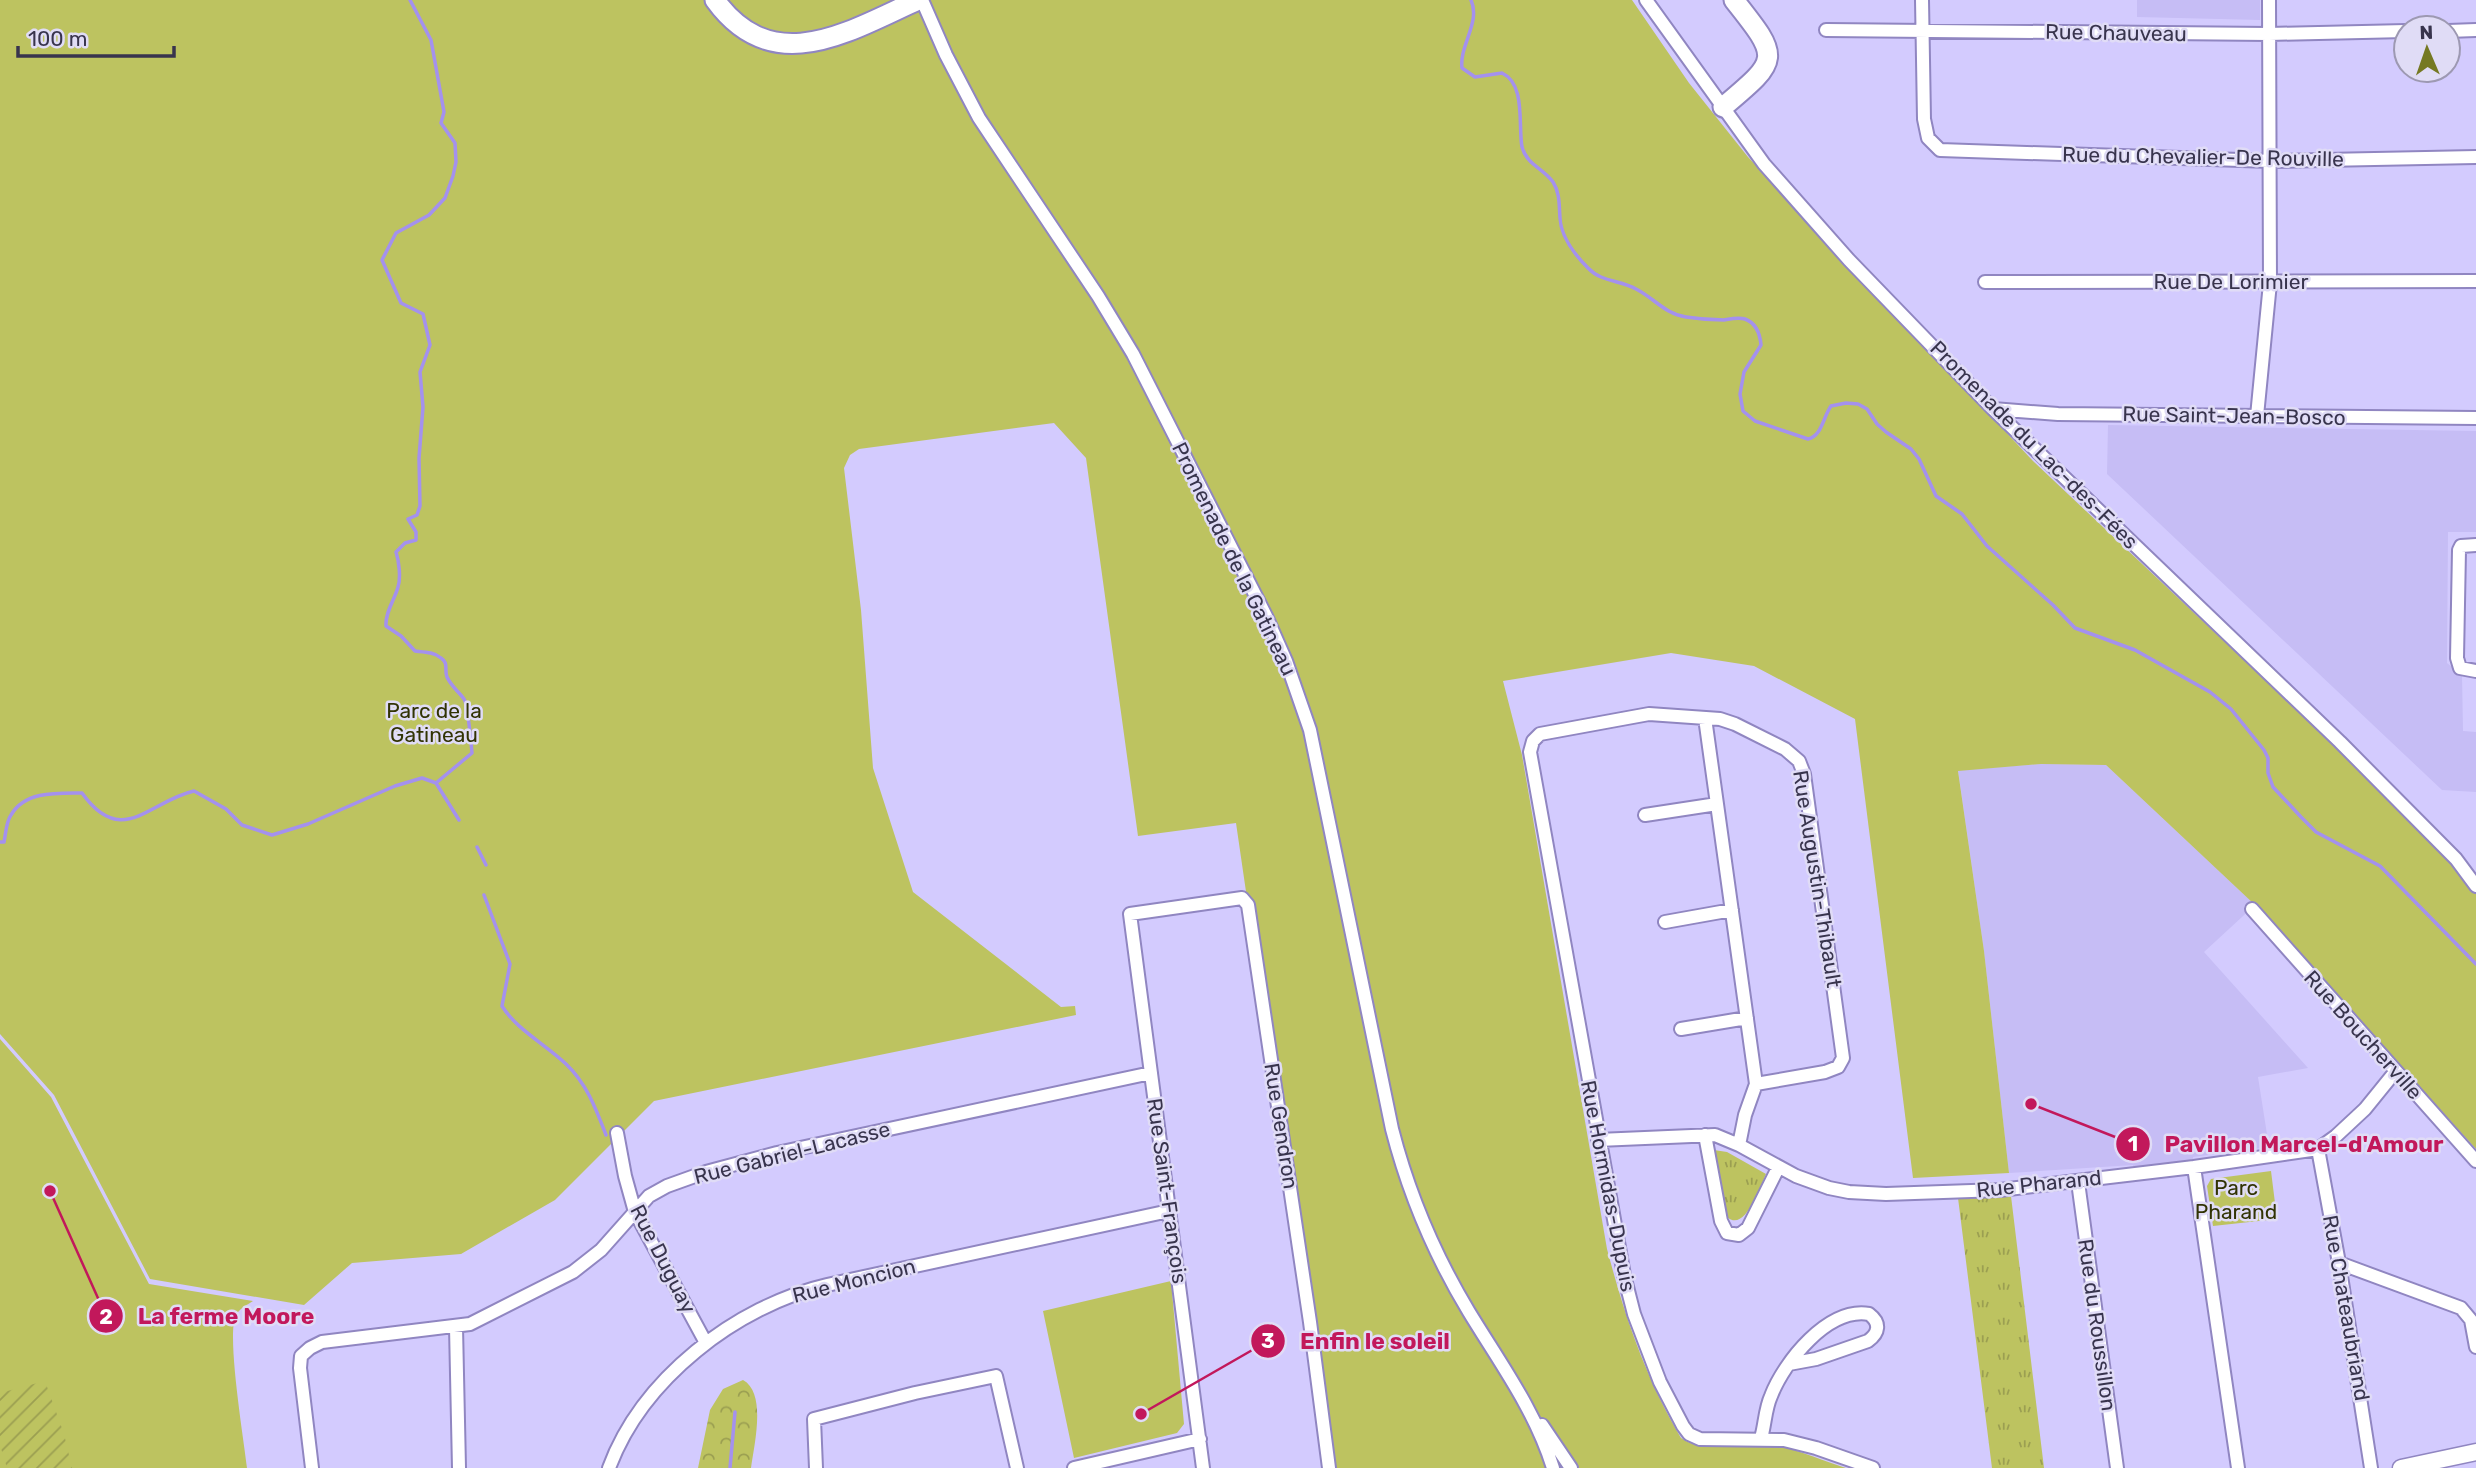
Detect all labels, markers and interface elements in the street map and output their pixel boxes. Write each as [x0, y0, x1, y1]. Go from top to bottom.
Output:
scale bar [18, 14, 173, 58]
north arrow [2392, 14, 2462, 84]
street label: Rue Chauveau [2045, 19, 2187, 46]
text: N [2419, 21, 2434, 44]
text: 100 m [28, 26, 87, 51]
street label: Rue du Chevalier-De Rouville [2062, 142, 2344, 171]
street label: Rue De Lorimier [2154, 269, 2308, 294]
street label: Promenade du Lac-des-Fées [1925, 335, 2144, 554]
street label: Rue Saint-Jean-Bosco [2122, 401, 2346, 430]
street label: Promenade de la Gatineau [1167, 438, 1302, 680]
park label: Parc de la Gatineau [386, 698, 482, 747]
street label: Rue Augustin-Thibault [1788, 768, 1847, 989]
street label: Rue Boucherville [2299, 965, 2428, 1104]
street label: Rue Gendron [1259, 1061, 1304, 1191]
street label: Rue Hormidas-Dupuis [1576, 1078, 1641, 1294]
street label: Rue Saint-François [1142, 1097, 1193, 1285]
street label: Rue Gabriel-Lacasse [691, 1116, 893, 1189]
callout: Pavillon Marcel-d'Amour [2116, 1122, 2458, 1166]
text: Pavillon Marcel-d'Amour [2165, 1130, 2444, 1158]
text: 1 [2128, 1131, 2138, 1156]
street label: Rue Pharand [1975, 1164, 2103, 1203]
park label: Parc Pharand [2195, 1175, 2277, 1224]
street label: Rue Duguay [625, 1200, 702, 1318]
street label: Rue Chateaubriand [2318, 1213, 2375, 1403]
street label: Rue du Roussillon [2073, 1237, 2122, 1413]
street label: Rue Moncion [790, 1253, 918, 1308]
callout: La ferme Moore [88, 1294, 328, 1338]
text: La ferme Moore [138, 1302, 314, 1330]
text: 2 [99, 1304, 113, 1329]
callout: Enfin le soleil [1251, 1319, 1464, 1363]
text: Enfin le soleil [1300, 1327, 1450, 1355]
text: 3 [1261, 1328, 1275, 1353]

